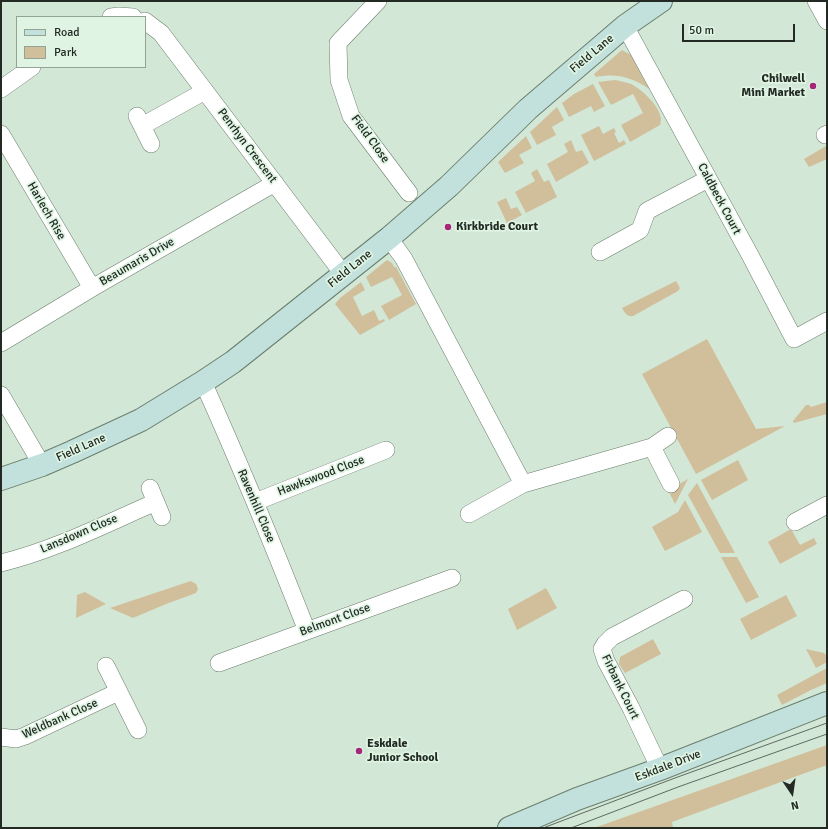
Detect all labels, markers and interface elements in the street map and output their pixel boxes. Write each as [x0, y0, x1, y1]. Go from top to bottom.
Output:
legend [16, 16, 146, 68]
scale bar [684, 16, 797, 42]
text: 50 m [689, 23, 714, 38]
text: Road [54, 25, 80, 40]
street label: Field Lane [567, 32, 617, 76]
text: Park [54, 45, 77, 60]
place label: Chilwell Mini Market [741, 72, 805, 100]
marker: Chilwell Mini Market [808, 81, 818, 91]
street label: Penrhyn Crescent [214, 106, 280, 186]
street label: Field Close [348, 112, 392, 166]
street label: Caldbeck Court [694, 161, 744, 237]
street label: Harlech Rise [24, 179, 68, 243]
place label: Kirkbride Court [456, 220, 538, 234]
marker: Kirkbride Court [443, 222, 453, 232]
street label: Beaumaris Drive [97, 235, 177, 289]
street label: Field Lane [325, 247, 375, 291]
street label: Field Lane [54, 431, 108, 465]
street label: Hawkswood Close [275, 453, 367, 499]
street label: Ravenhill Close [234, 467, 278, 545]
street label: Lansdown Close [38, 511, 120, 557]
street label: Belmont Close [298, 601, 372, 639]
street label: Firbank Court [598, 652, 642, 722]
street label: Weldbank Close [20, 696, 100, 742]
place label: Eskdale Junior School [367, 737, 438, 765]
marker: Eskdale Junior School [354, 746, 364, 756]
street label: Eskdale Drive [633, 747, 703, 785]
north arrow [772, 773, 812, 813]
text: N [790, 798, 800, 812]

